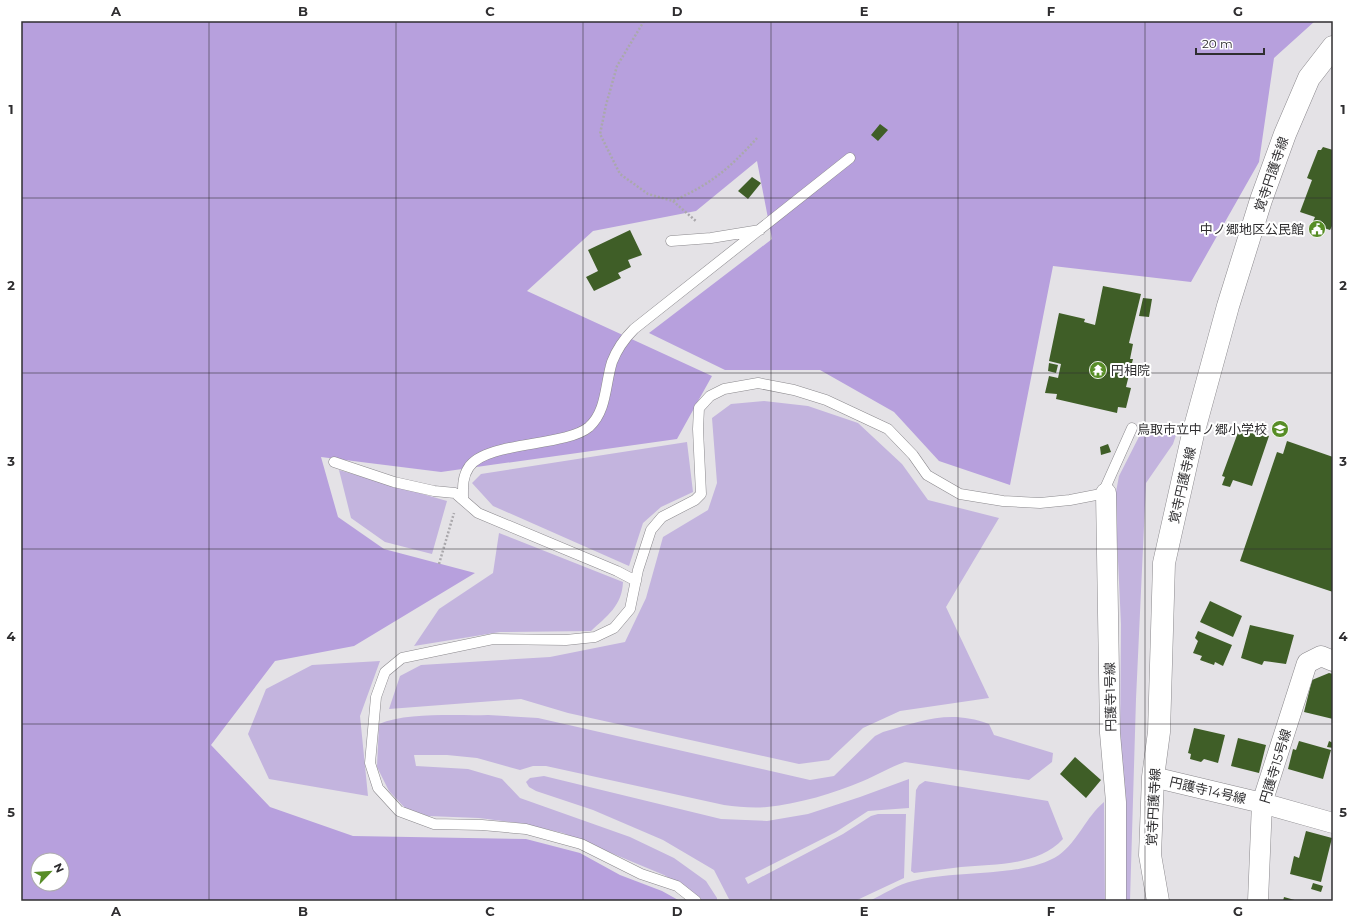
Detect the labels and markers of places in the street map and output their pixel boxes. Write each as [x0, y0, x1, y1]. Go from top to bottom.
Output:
public building icon: 中ノ郷地区公民館 [1307, 219, 1327, 239]
place label: 中ノ郷地区公民館 [1200, 221, 1304, 237]
temple icon: 円相院 [1088, 360, 1108, 380]
place label: 円相院 [1111, 362, 1150, 378]
school or university icon: 鳥取市立中ノ郷小学校 [1270, 419, 1290, 439]
place label: 鳥取市立中ノ郷小学校 [1137, 421, 1267, 437]

